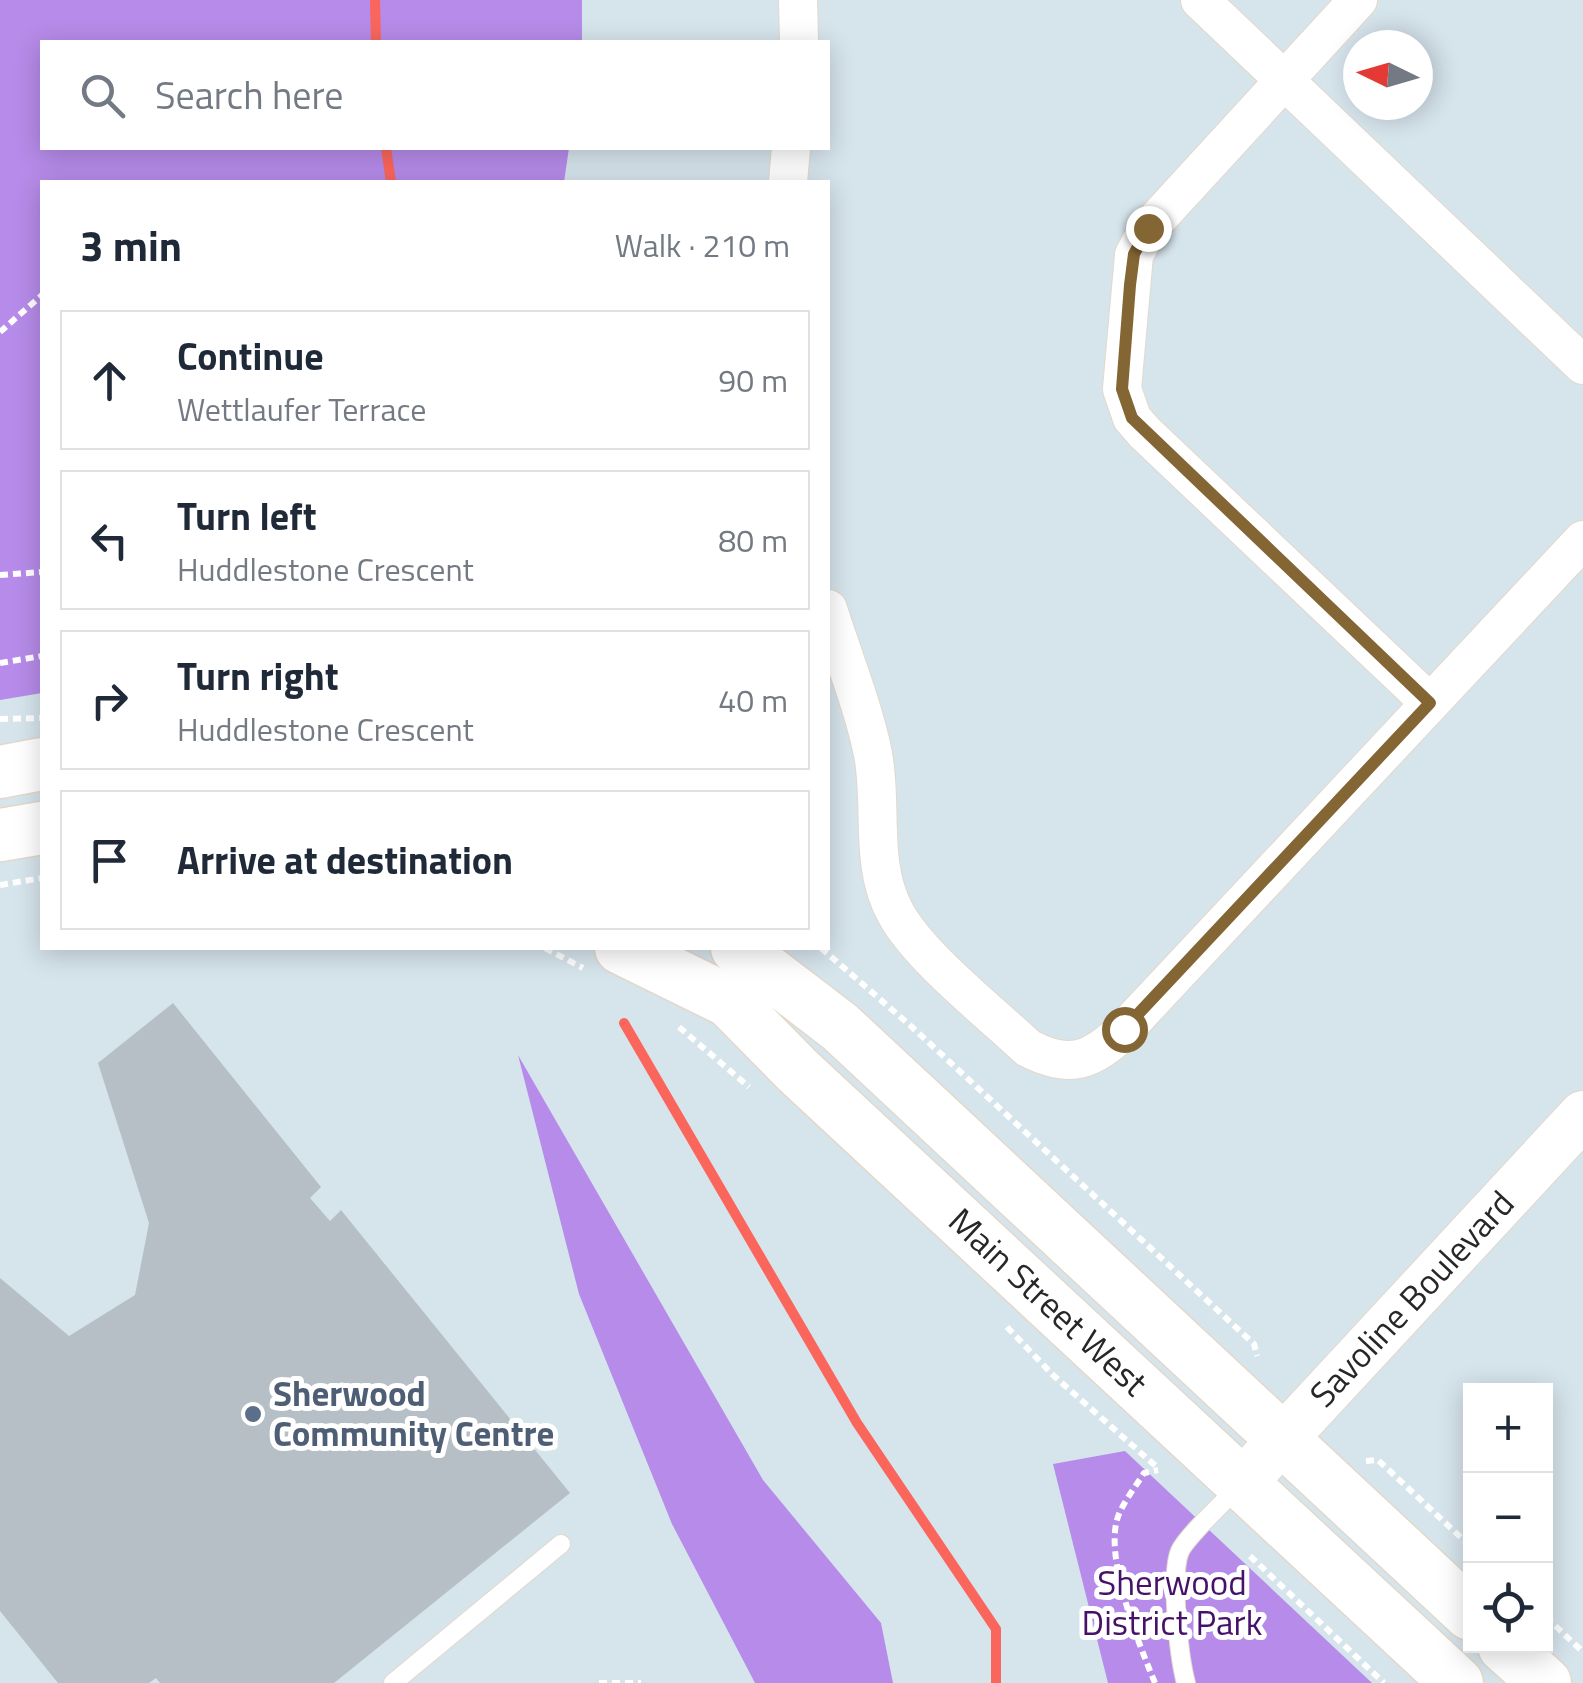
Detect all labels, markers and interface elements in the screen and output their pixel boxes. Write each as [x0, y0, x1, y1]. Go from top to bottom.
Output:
north arrow [1343, 30, 1433, 120]
search box [40, 40, 830, 150]
text: Search here [155, 66, 343, 124]
icon: search [75, 68, 130, 123]
route end [1126, 206, 1172, 252]
text: 3 min [80, 213, 182, 277]
text: Walk · 210 m [615, 221, 790, 269]
text: Continue [177, 327, 324, 385]
icon: ahead [82, 353, 137, 408]
text: 90 m [718, 356, 788, 404]
text: Wettlaufer Terrace [177, 385, 426, 433]
text: Turn left [177, 487, 317, 545]
icon: left [82, 513, 137, 568]
text: 80 m [718, 516, 788, 564]
text: Huddlestone Crescent [177, 545, 474, 593]
text: Turn right [177, 647, 339, 705]
icon: right [82, 673, 137, 728]
text: 40 m [718, 676, 788, 724]
text: Huddlestone Crescent [177, 705, 474, 753]
text: Arrive at destination [177, 831, 513, 889]
icon: arrive [82, 833, 137, 888]
route start [1102, 1007, 1148, 1053]
street label: Savoline Boulevard [1296, 1178, 1526, 1419]
street label: Main Street West [937, 1194, 1161, 1408]
place label: Sherwood Community Centre [273, 1366, 554, 1460]
map controls [1463, 1383, 1553, 1653]
button: + [1463, 1383, 1553, 1473]
marker: Sherwood Community Centre [242, 1403, 264, 1425]
button: − [1463, 1473, 1553, 1563]
park label: Sherwood District Park [1082, 1555, 1263, 1649]
button: locate [1463, 1563, 1553, 1653]

